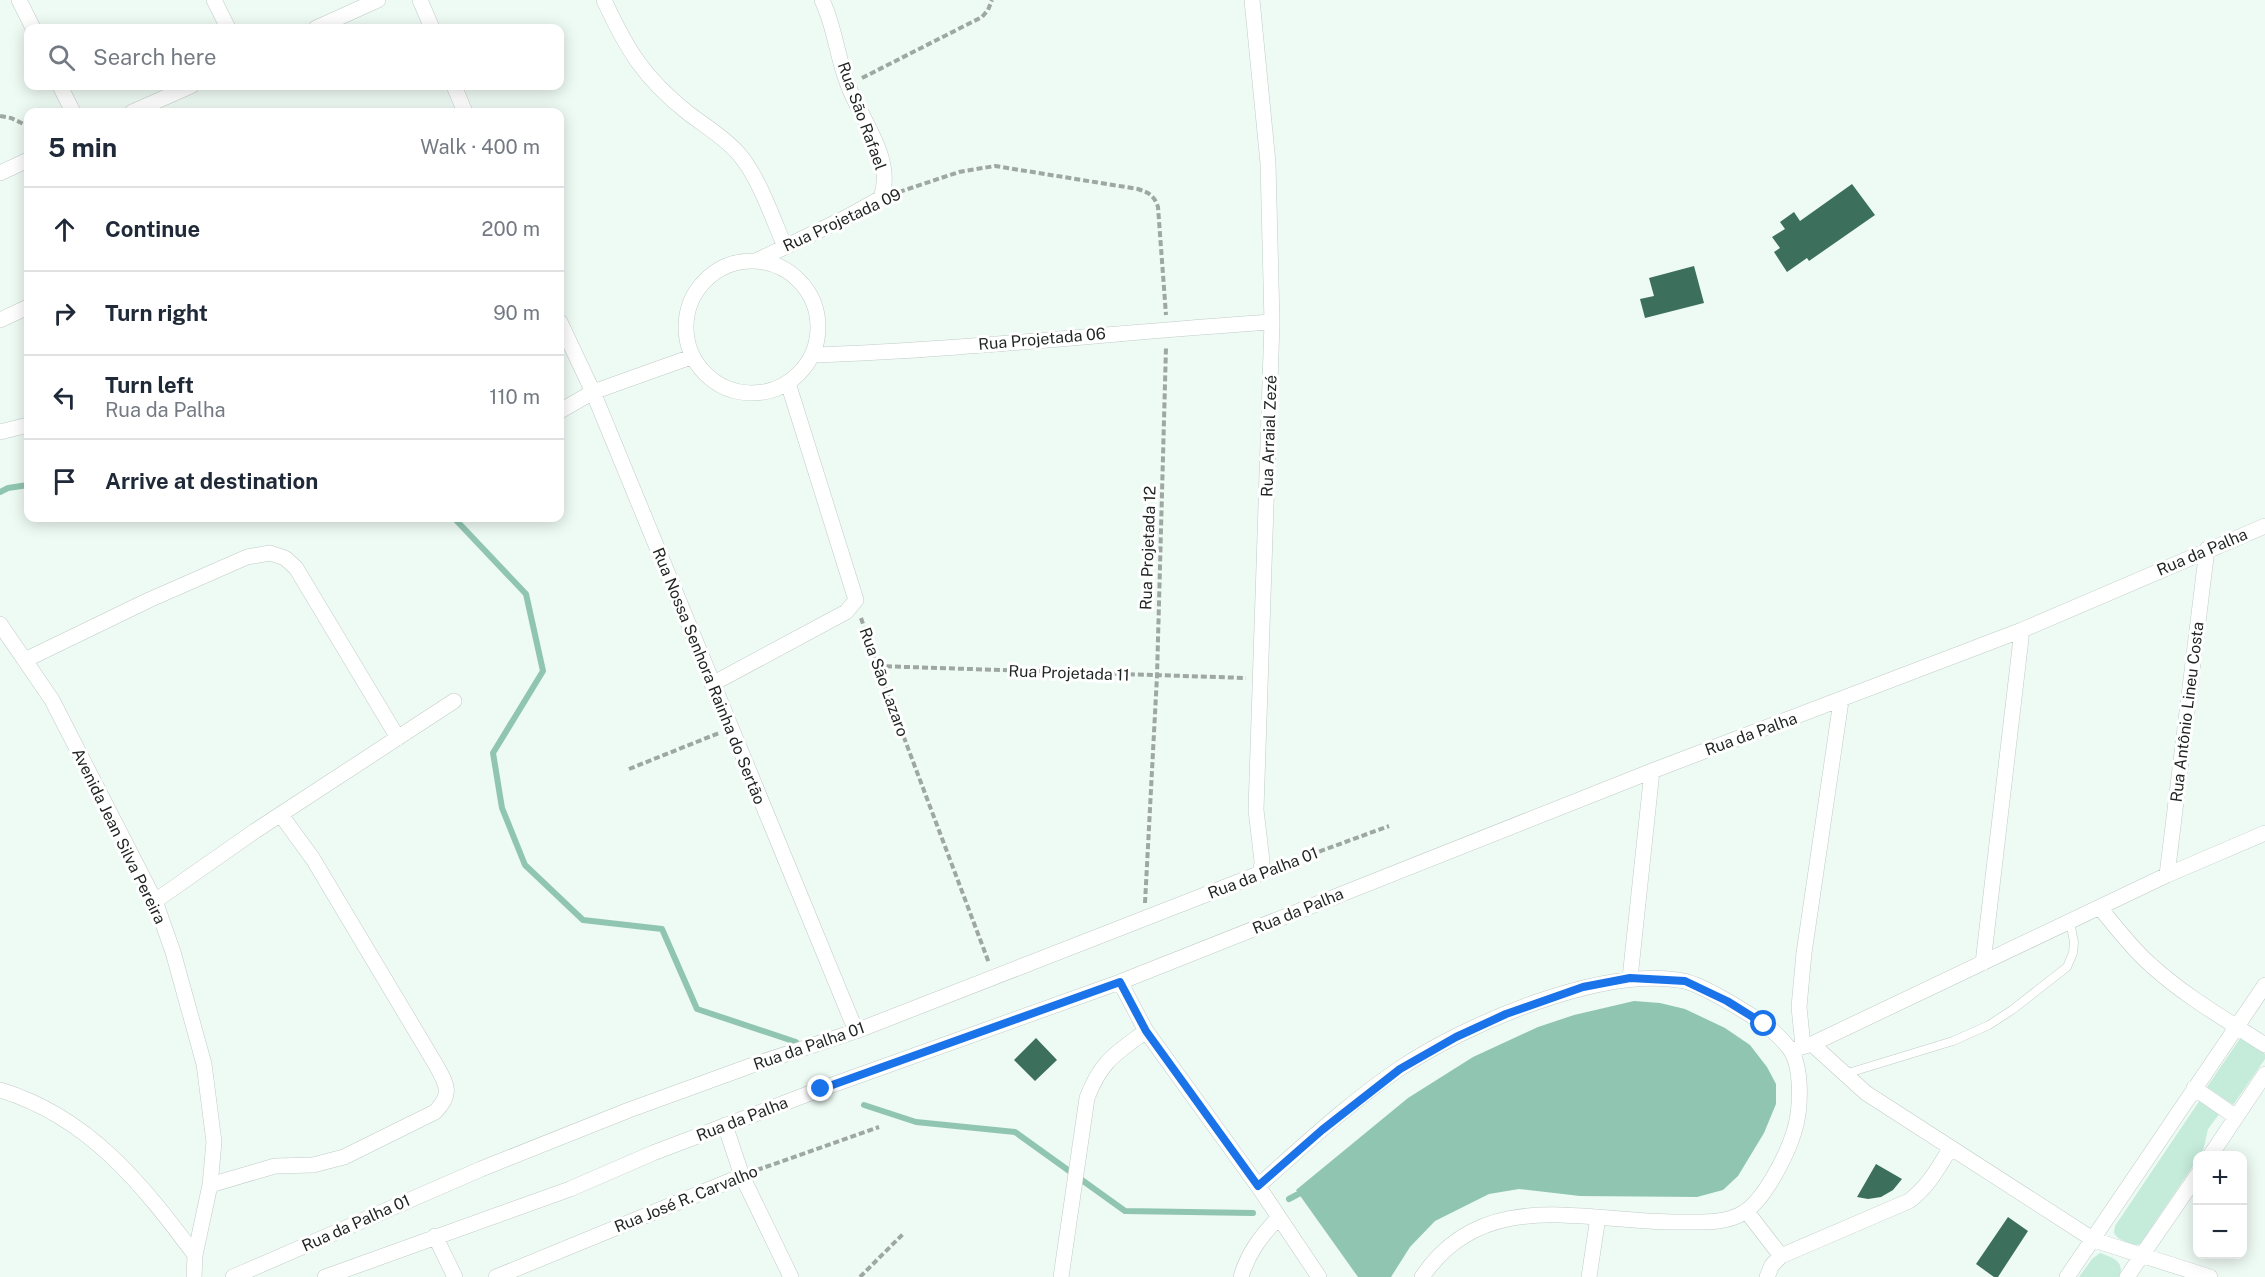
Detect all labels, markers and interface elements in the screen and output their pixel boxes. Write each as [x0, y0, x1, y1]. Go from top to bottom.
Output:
search box [24, 24, 564, 90]
icon: search [45, 41, 78, 74]
text: Search here [93, 44, 217, 70]
street label: Rua São Rafael [834, 59, 890, 173]
text: 5 min [48, 132, 117, 163]
text: Walk · 400 m [420, 135, 540, 159]
street label: Rua Projetada 09 [780, 184, 904, 256]
icon: ahead [48, 213, 81, 246]
text: Continue [105, 216, 200, 242]
text: 200 m [482, 217, 540, 241]
icon: right [48, 297, 81, 330]
text: Turn right [105, 300, 208, 326]
text: 90 m [493, 301, 540, 325]
street label: Rua Projetada 06 [977, 324, 1107, 354]
text: Turn left [105, 372, 194, 398]
street label: Rua Arraial Zezé [1257, 375, 1281, 497]
icon: left [48, 381, 81, 414]
text: 110 m [489, 385, 540, 409]
text: Rua da Palha [105, 398, 226, 422]
icon: arrive [48, 465, 81, 498]
text: Arrive at destination [105, 468, 318, 494]
street label: Rua Projetada 12 [1136, 486, 1160, 610]
street label: Rua da Palha [2154, 524, 2250, 580]
street label: Rua Nossa Senhora Rainha do Sertão [649, 545, 769, 807]
street label: Rua Antônio Lineu Costa [2166, 621, 2208, 803]
street label: Rua São Lazaro [855, 625, 913, 739]
street label: Rua Projetada 11 [1008, 661, 1130, 685]
street label: Rua da Palha [1702, 709, 1800, 759]
street label: Avenida Jean Silva Pereira [68, 745, 170, 927]
street label: Rua da Palha 01 [1205, 843, 1321, 903]
street label: Rua da Palha [1250, 884, 1346, 938]
route start [1750, 1010, 1776, 1036]
street label: Rua da Palha 01 [751, 1018, 867, 1074]
route end [807, 1075, 833, 1101]
street label: Rua da Palha [694, 1093, 790, 1145]
map controls [2193, 1151, 2247, 1259]
button: + [2193, 1151, 2247, 1205]
street label: Rua José R. Carvalho [612, 1162, 760, 1236]
street label: Rua da Palha 01 [299, 1191, 413, 1255]
button: − [2193, 1205, 2247, 1259]

